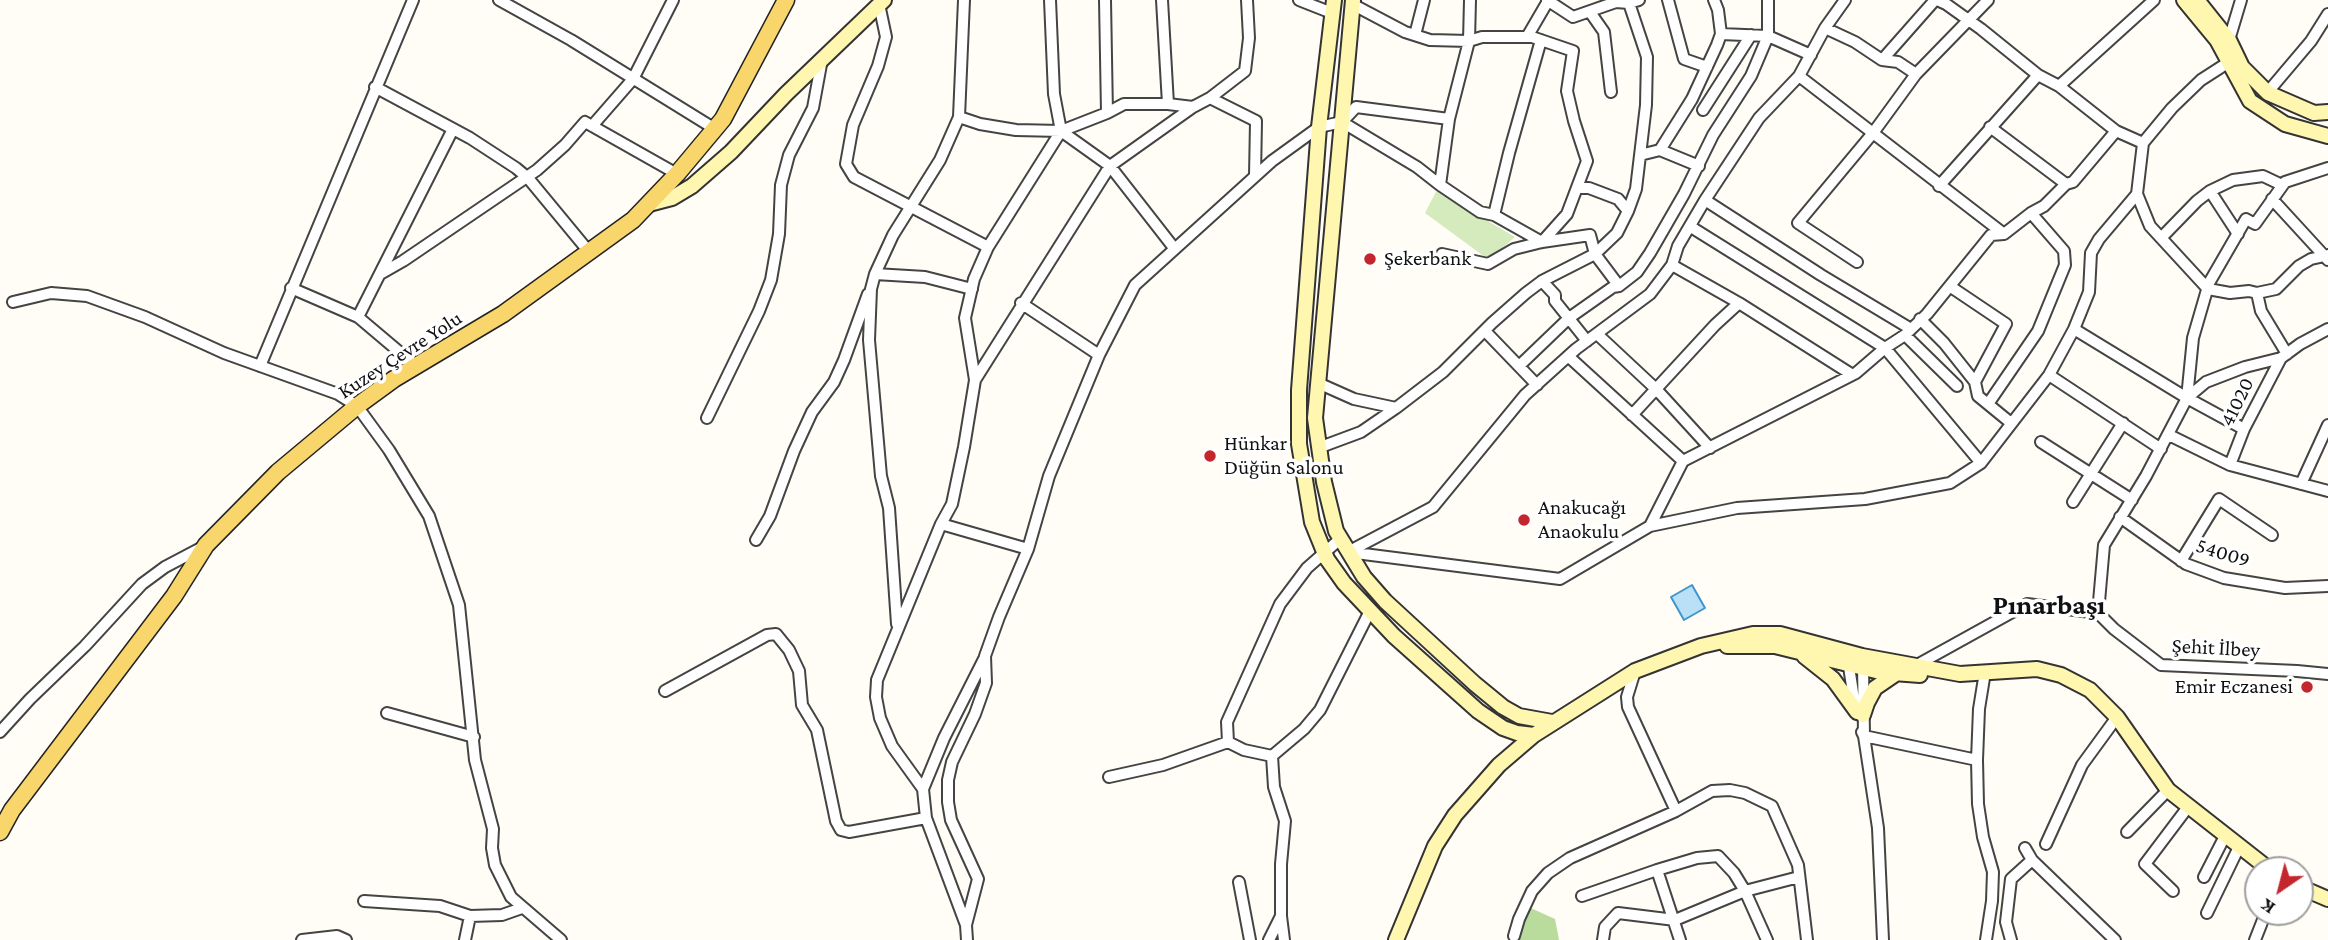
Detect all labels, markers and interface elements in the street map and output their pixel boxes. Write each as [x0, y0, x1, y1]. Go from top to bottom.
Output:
place label: Şekerbank [1384, 246, 1471, 272]
marker: Şekerbank [1362, 251, 1378, 267]
street label: Kuzey Çevre Yolu [333, 306, 467, 404]
street label: 41020 [2214, 373, 2260, 431]
place label: Hünkar Düğün Salonu [1224, 431, 1344, 481]
marker: Hünkar Düğün Salonu [1202, 448, 1218, 464]
place label: Anakucağı Anaokulu [1538, 495, 1626, 545]
marker: Anakucağı Anaokulu [1516, 512, 1532, 528]
street label: 54009 [2193, 533, 2253, 573]
district label: Pınarbaşı [1993, 588, 2105, 622]
street label: Şehit İlbey [2171, 633, 2261, 663]
place label: Emir Eczanesi [2175, 674, 2293, 700]
marker: Emir Eczanesi [2299, 679, 2315, 695]
north arrow [2244, 856, 2314, 926]
text: K [2257, 895, 2279, 919]

